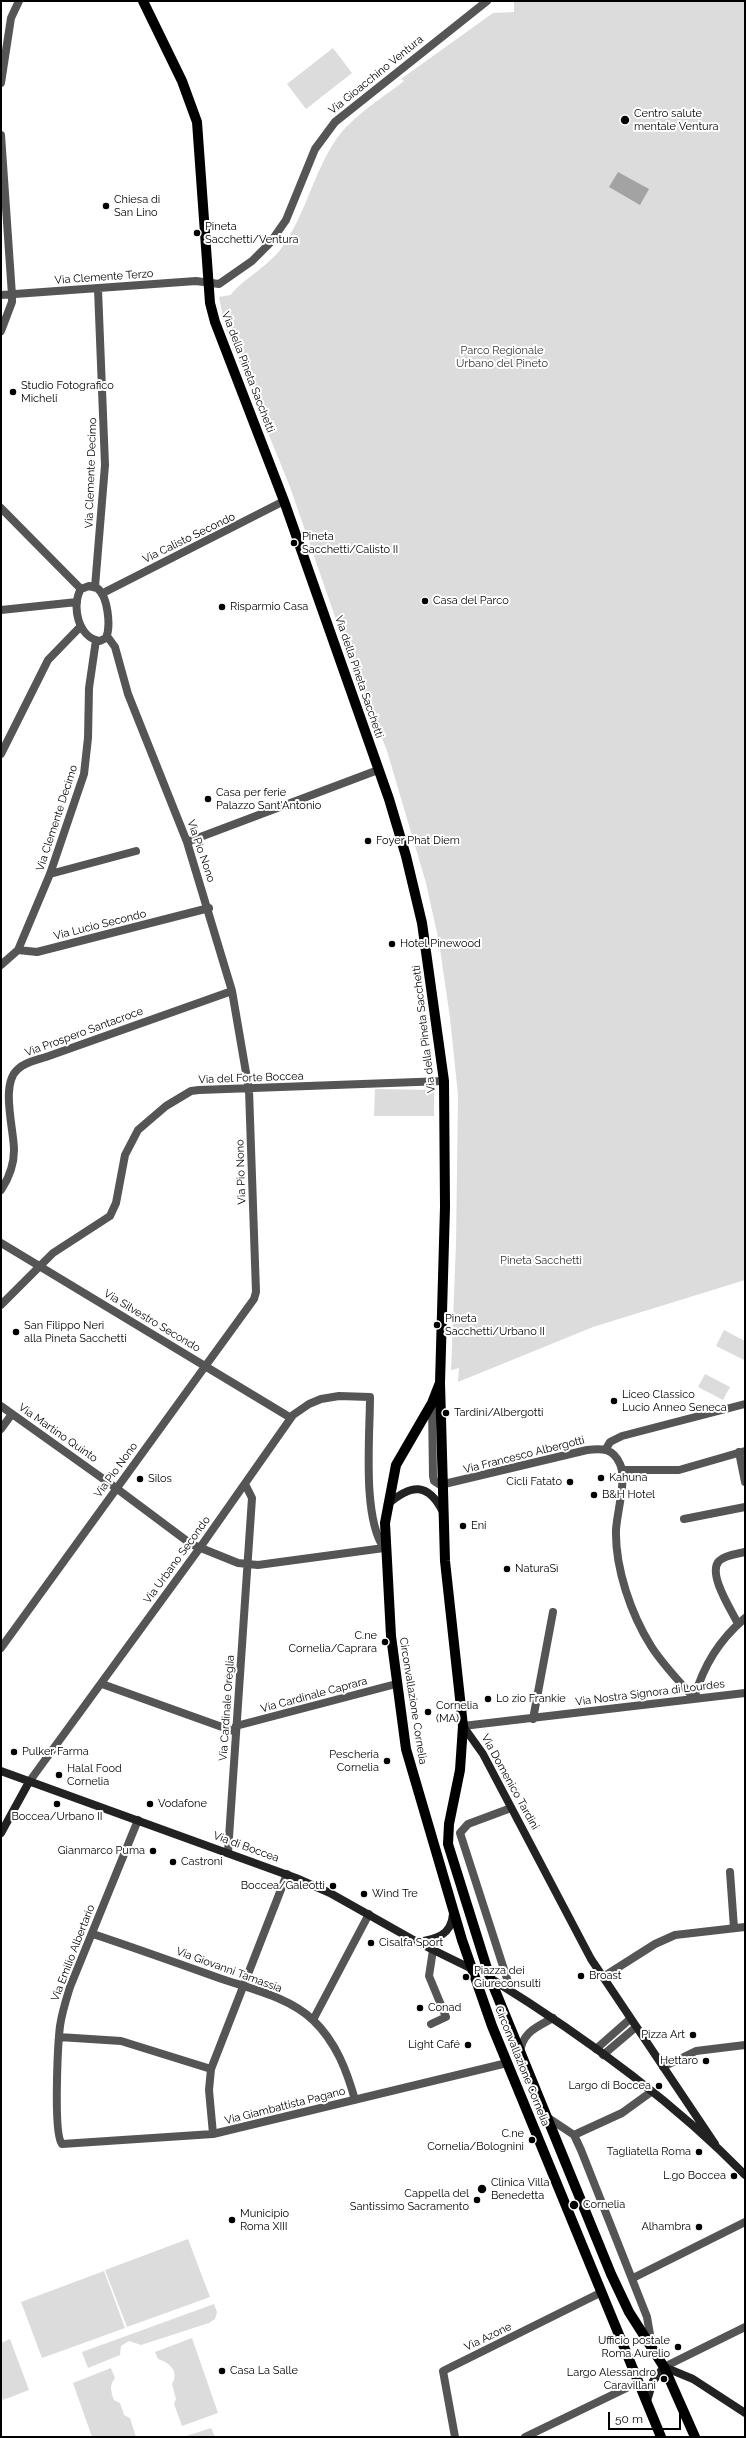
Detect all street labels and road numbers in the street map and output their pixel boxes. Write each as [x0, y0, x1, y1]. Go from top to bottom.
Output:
street label: Via Gioacchino Ventura [326, 33, 426, 117]
street label: Via Clemente Terzo [54, 267, 154, 287]
street label: Via della Pineta Sacchetti [219, 310, 277, 434]
street label: Via Clemente Decimo [82, 417, 100, 529]
street label: Via Calisto Secondo [141, 510, 237, 566]
street label: Via della Pineta Sacchetti [332, 614, 386, 740]
street label: Via Clemente Decimo [34, 763, 80, 873]
street label: Via Pio Nono [184, 818, 218, 884]
street label: Via Lucio Secondo [52, 907, 148, 943]
street label: Via della Pineta Sacchetti [410, 964, 438, 1094]
street label: Via Prospero Santacroce [23, 1004, 145, 1060]
street label: Via del Forte Boccea [198, 1070, 304, 1086]
street label: Via Pio Nono [233, 1139, 249, 1205]
street label: Via Silvestro Secondo [101, 1287, 203, 1355]
street label: Via Martino Quinto [16, 1401, 100, 1465]
street label: Via Francesco Albergotti [462, 1434, 586, 1476]
street label: Via Pio Nono [92, 1440, 140, 1500]
street label: Via Urbano Secondo [141, 1514, 213, 1606]
street label: Circonvallazione Cornelia [396, 1637, 430, 1765]
street label: Via Cardinale Oreglia [217, 1654, 237, 1762]
street label: Via Cardinale Caprara [259, 1674, 369, 1716]
street label: Via Nostra Signora di Lourdes [575, 1677, 725, 1709]
street label: Via Domenico Tardini [478, 1732, 542, 1832]
street label: Via di Boccea [211, 1829, 281, 1865]
street label: Via Emilio Albertario [48, 1903, 98, 2003]
street label: Via Giovanni Tamassia [174, 1945, 284, 1995]
street label: Circonvallazione Cornelia [492, 2004, 552, 2128]
street label: Via Giambattista Pagano [223, 2085, 347, 2127]
street label: Via Azone [462, 2320, 514, 2354]

